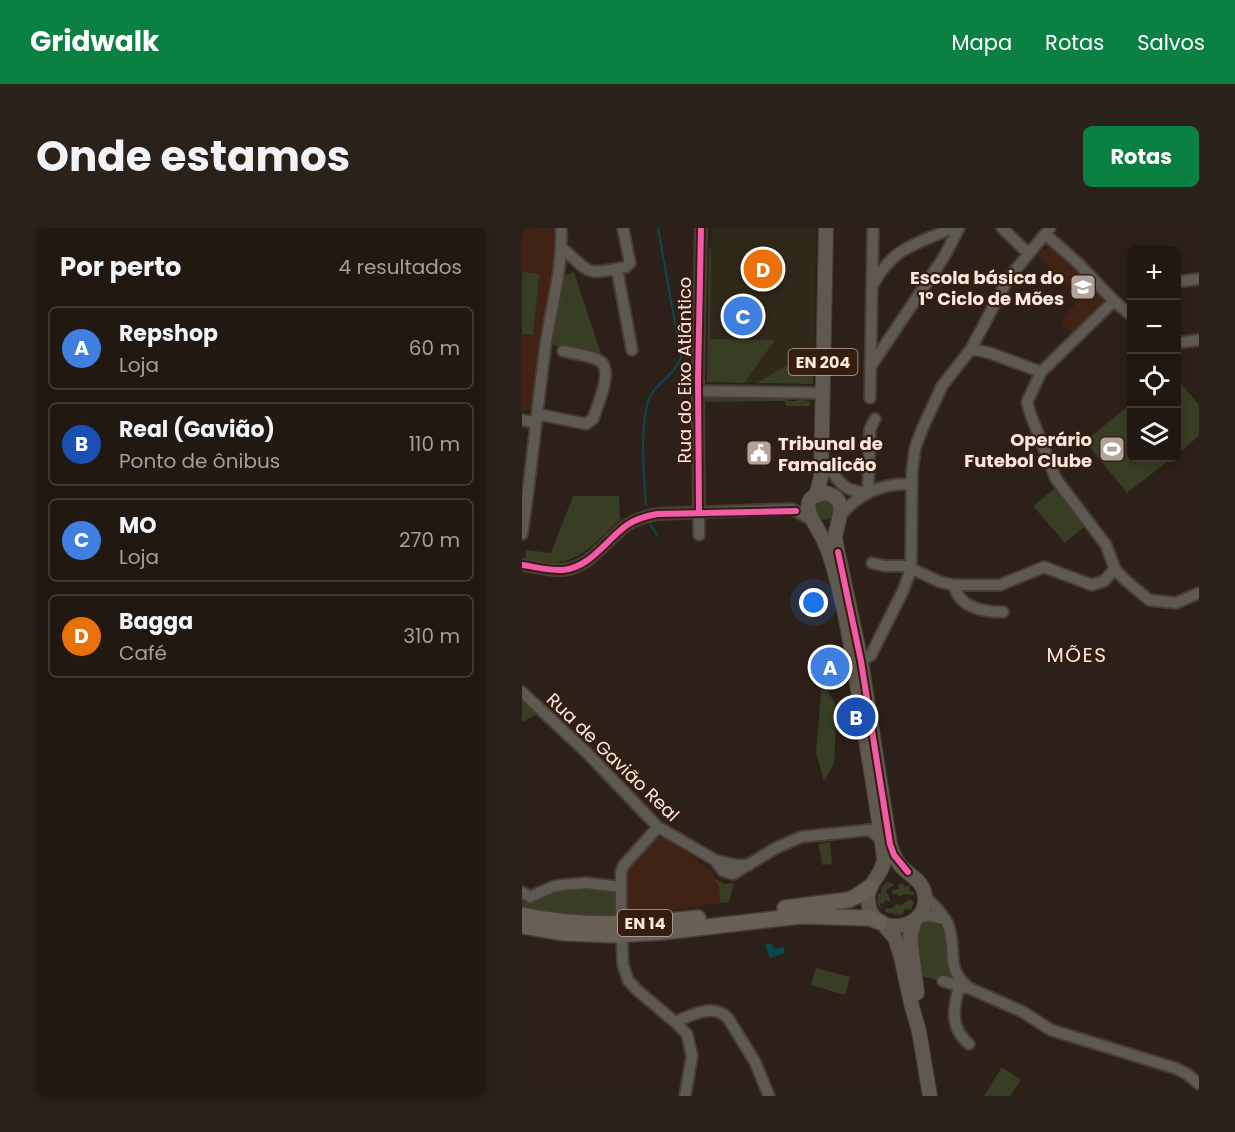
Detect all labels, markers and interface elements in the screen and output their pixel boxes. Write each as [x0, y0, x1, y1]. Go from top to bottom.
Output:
text: Gridwalk [30, 22, 159, 61]
text: Mapa [951, 28, 1012, 57]
text: Rotas [1045, 28, 1104, 57]
text: Salvos [1137, 28, 1205, 57]
button: Rotas [1083, 126, 1199, 187]
text: Onde estamos [36, 127, 350, 186]
pin: D [744, 246, 782, 291]
map controls [1127, 246, 1181, 462]
button: + [1127, 246, 1181, 300]
text: Por perto [60, 249, 181, 285]
text: 4 resultados [339, 253, 462, 281]
place label: Escola básica do 1º Ciclo de Mões [910, 265, 1064, 311]
school or university icon: Escola básica do 1º Ciclo de Mões [1068, 272, 1098, 302]
street label: Rua do Eixo Atlântico [672, 277, 697, 463]
pin: C [724, 294, 762, 338]
button: − [1127, 300, 1181, 354]
text: Repshop [119, 318, 218, 349]
text: A [74, 334, 89, 362]
text: 60 m [409, 334, 460, 362]
road number: EN 204 [788, 349, 858, 375]
text: Loja [119, 351, 159, 379]
button: locate [1127, 354, 1181, 408]
button: layers [1127, 408, 1181, 462]
text: Real (Gavião) [119, 414, 275, 445]
place label: Operário Futebol Clube [964, 427, 1092, 473]
text: B [75, 430, 88, 458]
text: 110 m [409, 430, 460, 458]
place label: Tribunal de Famalicão [778, 431, 883, 477]
sports icon: Operário Futebol Clube [1097, 434, 1127, 464]
public building icon: Tribunal de Famalicão [744, 438, 774, 468]
text: Ponto de ônibus [119, 447, 280, 475]
text: MO [119, 510, 157, 541]
text: C [74, 526, 89, 554]
text: 270 m [399, 526, 460, 554]
text: Loja [119, 543, 159, 571]
your location [799, 588, 828, 617]
text: Bagga [119, 606, 193, 637]
text: D [74, 622, 89, 650]
text: 310 m [403, 622, 460, 650]
text: Café [119, 639, 167, 667]
district label: MÕES [1047, 641, 1107, 669]
pin: A [810, 644, 850, 690]
street label: Rua de Gavião Real [541, 687, 685, 827]
pin: B [836, 694, 876, 740]
road number: EN 14 [618, 910, 672, 936]

